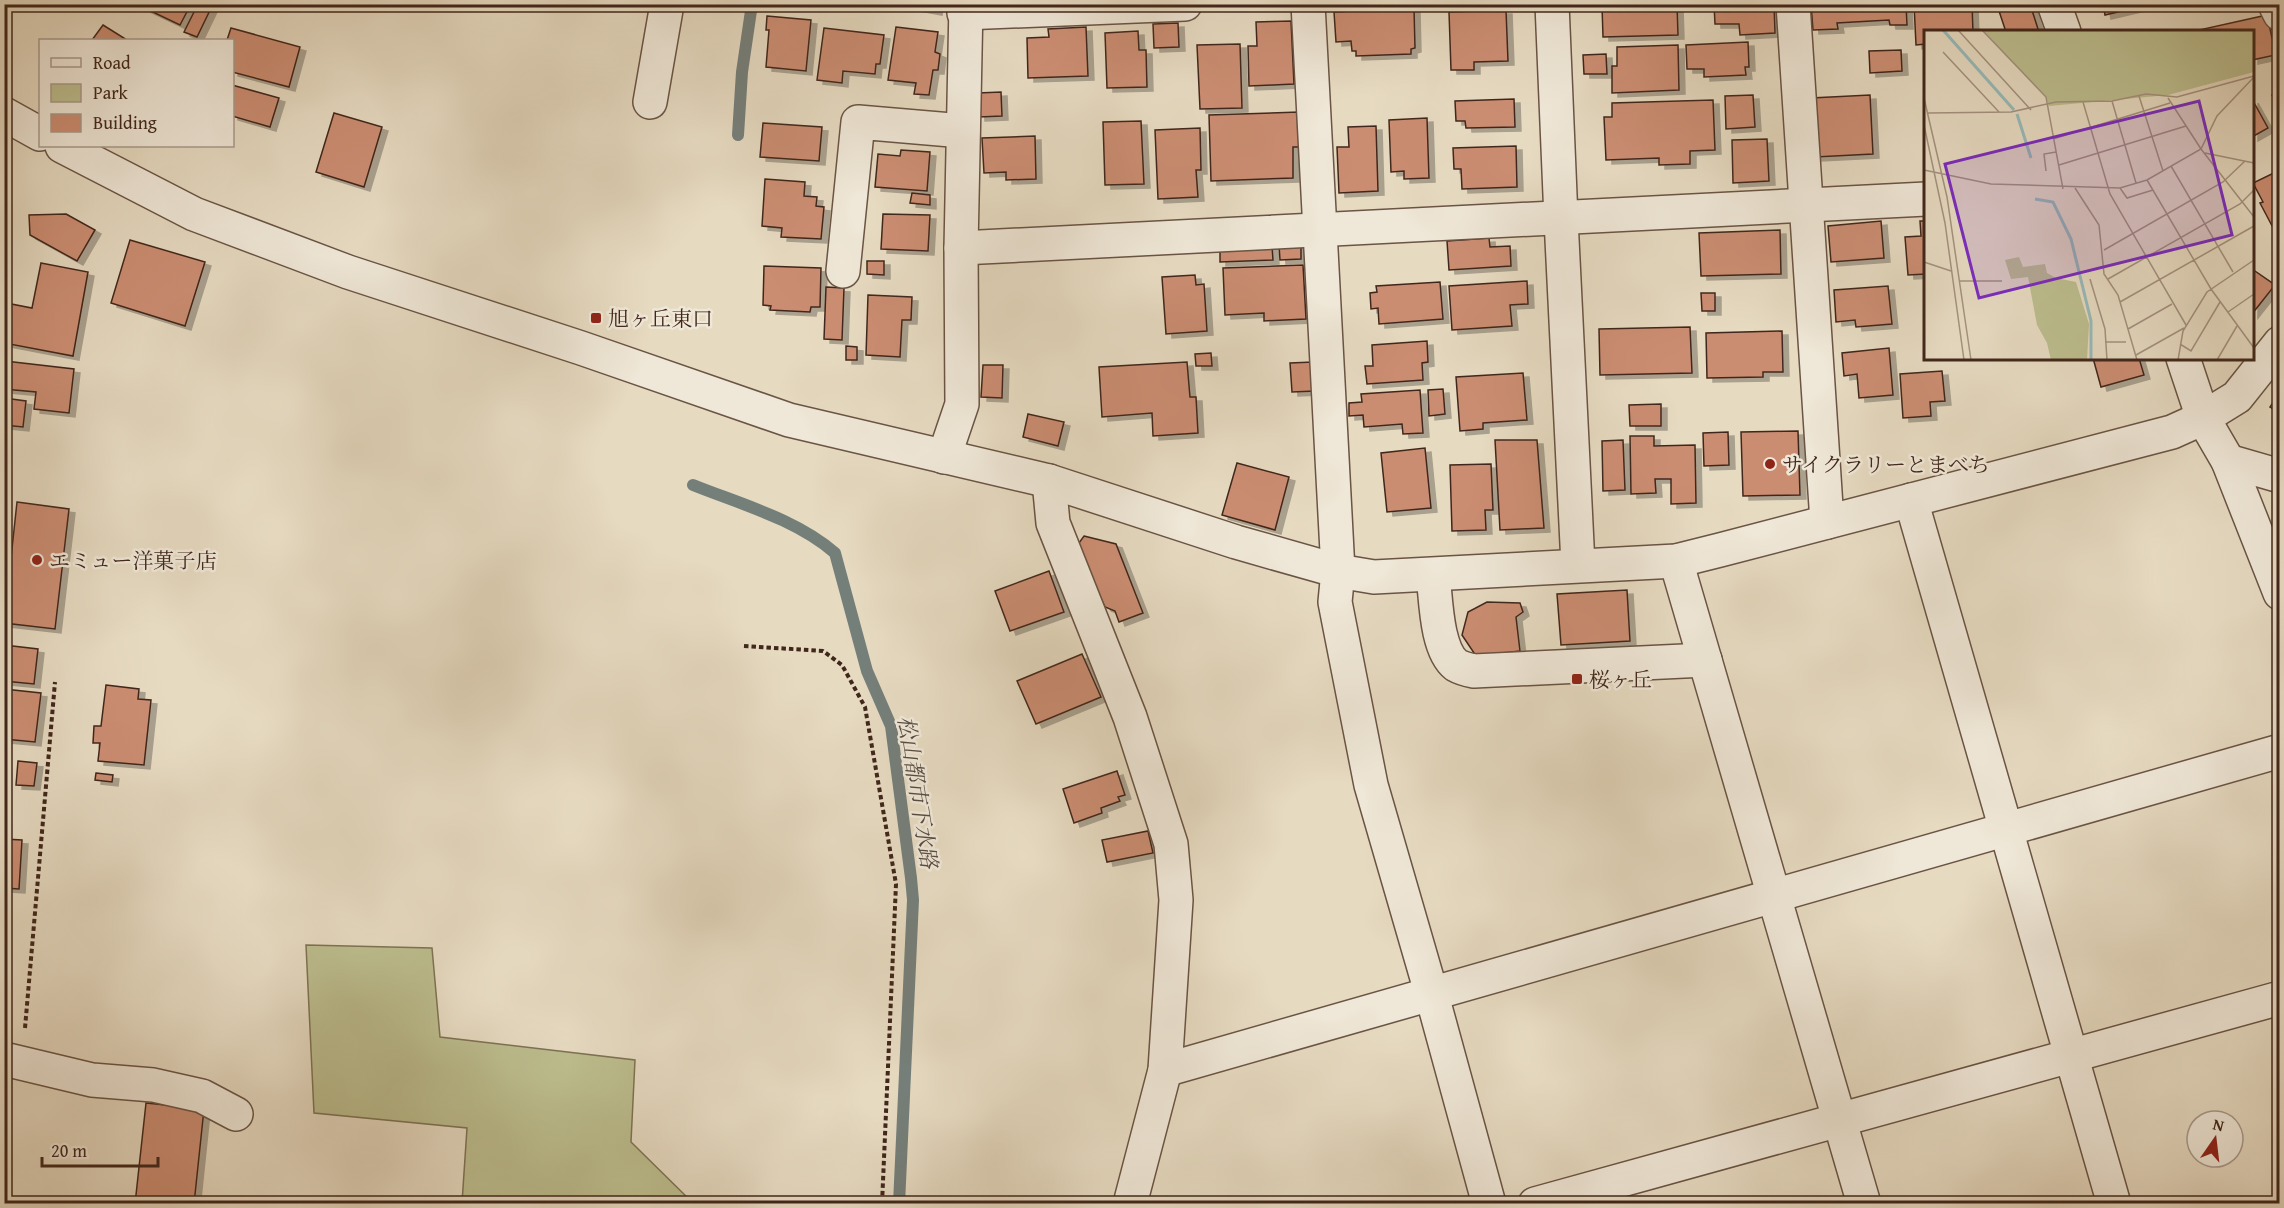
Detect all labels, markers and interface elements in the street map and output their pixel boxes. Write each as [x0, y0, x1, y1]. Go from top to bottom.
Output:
inset map [1924, 30, 2254, 360]
legend [39, 39, 234, 147]
text: Road [93, 49, 131, 76]
text: Park [93, 79, 129, 106]
text: Building [93, 109, 157, 136]
place label: 旭ヶ丘東口 [608, 303, 713, 334]
marker: 旭ヶ丘東口 [589, 311, 603, 325]
place label: サイクラリーとまべち [1782, 449, 1990, 480]
marker: サイクラリーとまべち [1763, 457, 1777, 471]
place label: エミュー洋菓子店 [49, 545, 217, 576]
marker: エミュー洋菓子店 [30, 553, 44, 567]
place label: 桜ヶ丘 [1589, 664, 1652, 695]
marker: 桜ヶ丘 [1570, 672, 1584, 686]
water label: 松山都市下水路 [890, 713, 946, 873]
north arrow [2185, 1109, 2245, 1169]
text: N [2211, 1112, 2227, 1137]
scale bar [42, 1130, 158, 1168]
text: 20 m [51, 1137, 87, 1164]

